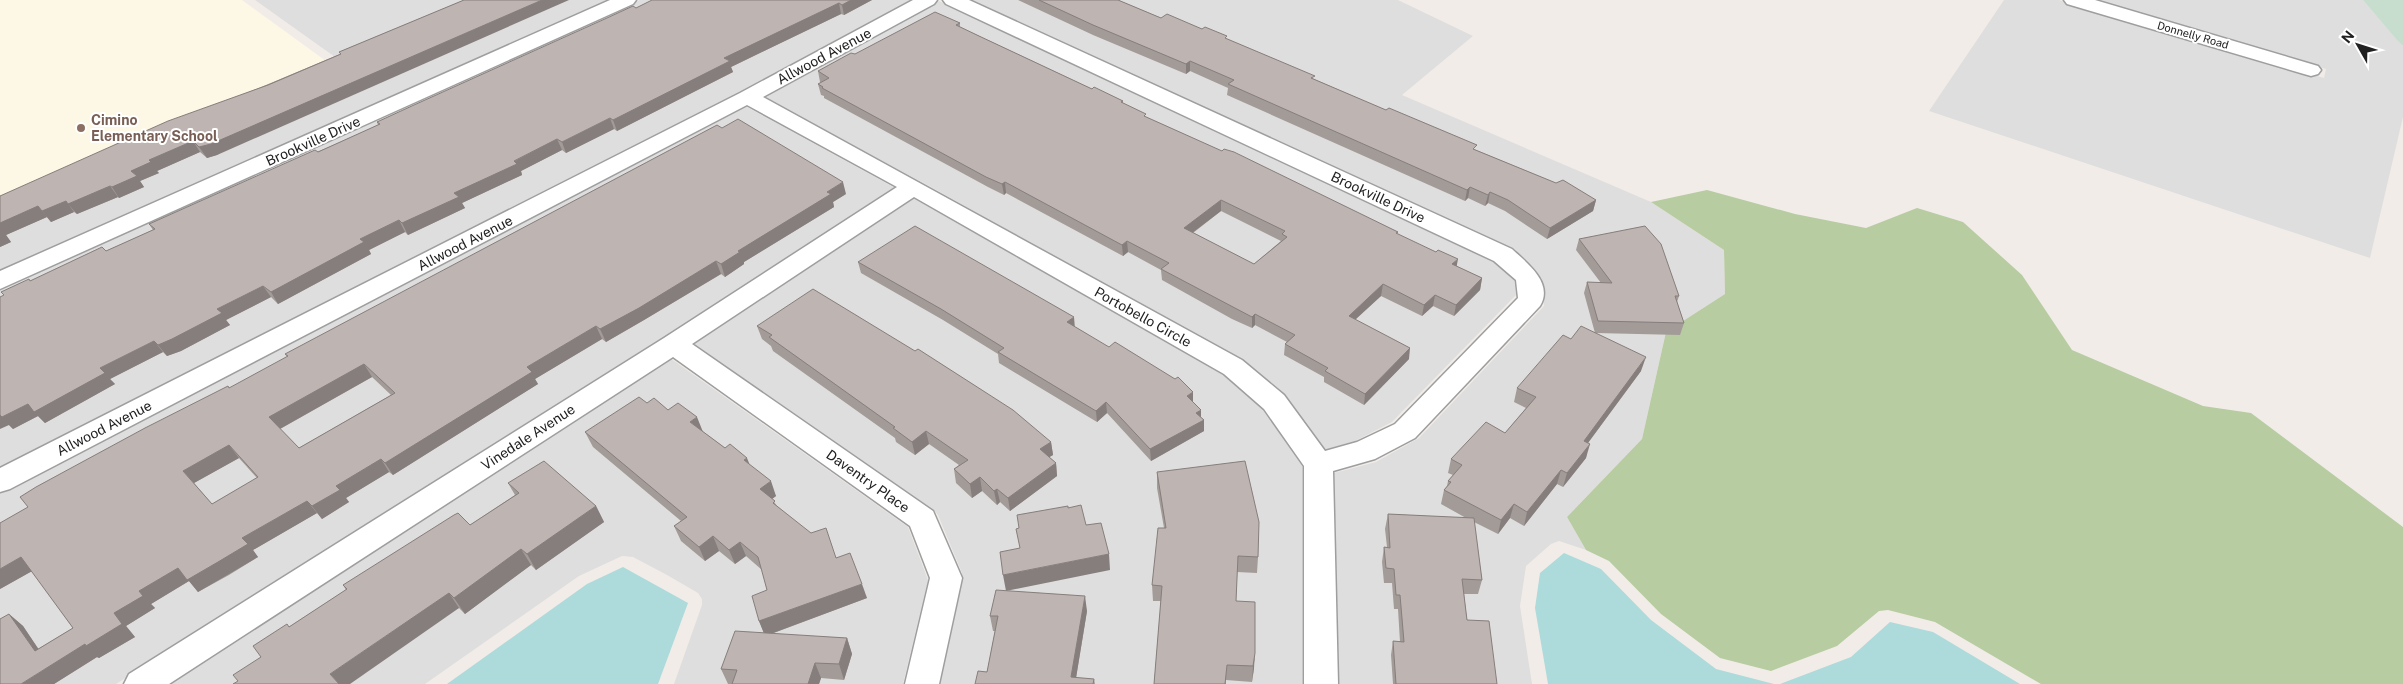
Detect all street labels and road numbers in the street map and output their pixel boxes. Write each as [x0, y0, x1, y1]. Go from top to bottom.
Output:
street label: Donnelly Road [2156, 19, 2230, 51]
street label: Allwood Avenue [774, 24, 874, 88]
street label: Brookville Drive [263, 113, 363, 169]
street label: Brookville Drive [1328, 168, 1428, 226]
street label: Allwood Avenue [415, 212, 515, 274]
street label: Portobello Circle [1092, 284, 1194, 350]
street label: Allwood Avenue [54, 397, 154, 459]
street label: Vinedale Avenue [478, 401, 578, 473]
street label: Daventry Place [823, 446, 913, 516]

